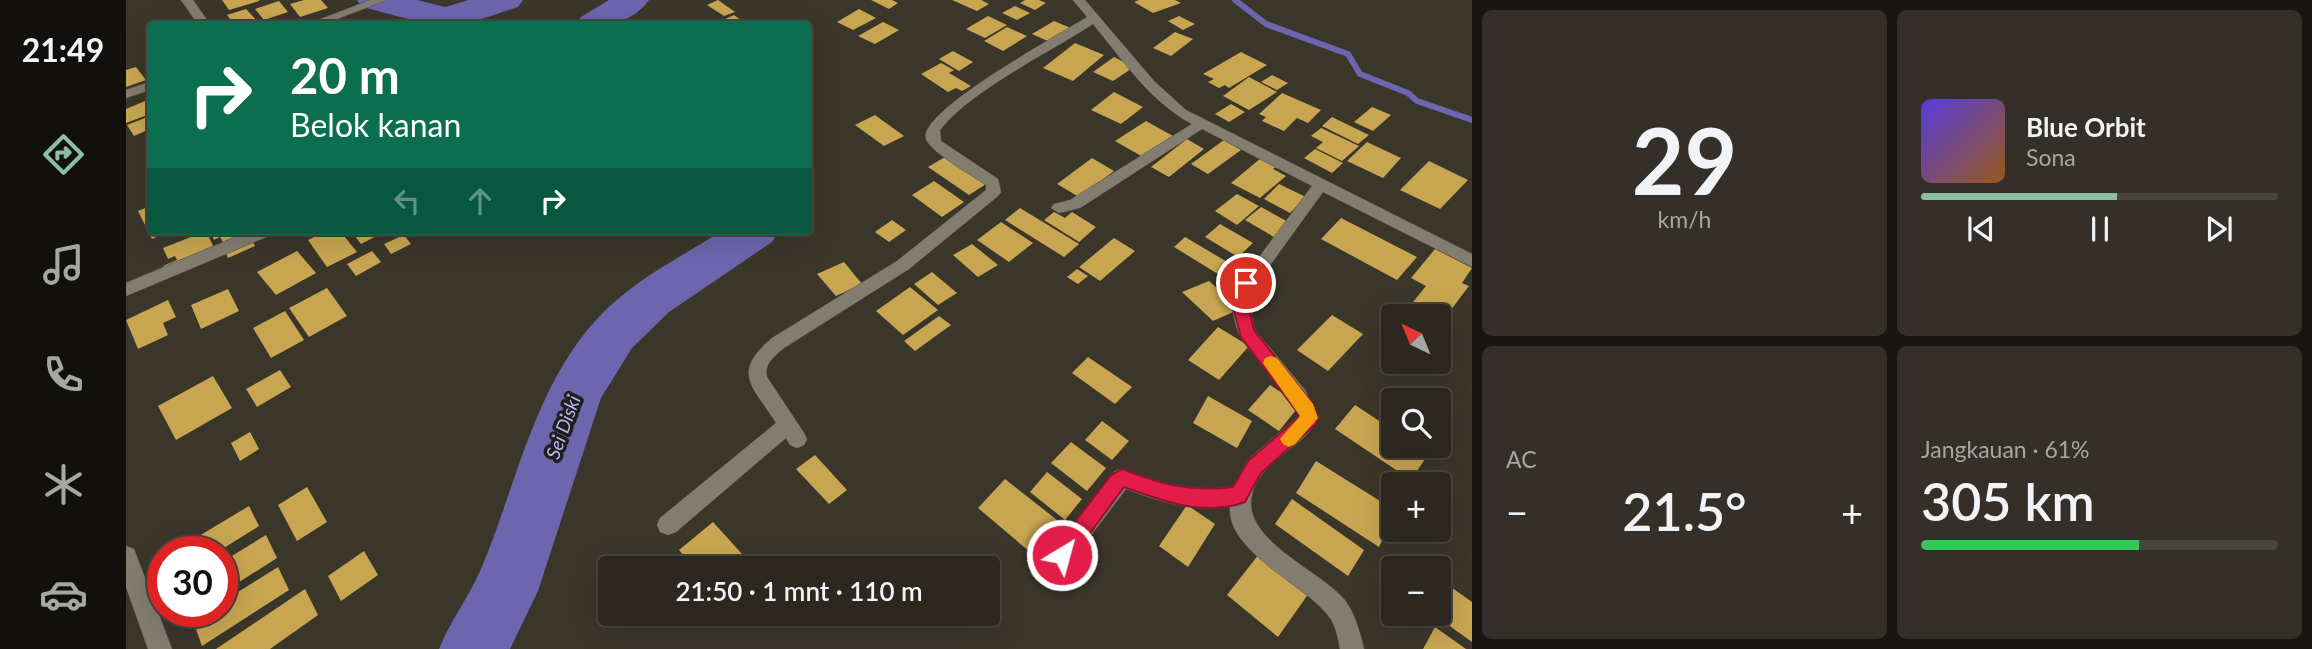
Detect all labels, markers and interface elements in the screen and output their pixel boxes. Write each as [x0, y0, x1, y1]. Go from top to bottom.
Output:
text: 21:49 [22, 30, 104, 69]
text: 20 m [290, 46, 400, 104]
icon: right [175, 49, 266, 140]
text: Belok kanan [290, 105, 461, 144]
text: 29 [1632, 105, 1737, 214]
text: Blue Orbit [2026, 111, 2146, 143]
icon: directions [39, 130, 88, 179]
text: Sona [2026, 143, 2076, 171]
icon: left [388, 182, 426, 220]
icon: ahead [461, 182, 499, 220]
icon: right [534, 182, 572, 220]
text: km/h [1658, 205, 1711, 233]
icon: previous [1962, 210, 2000, 248]
icon: pause [2081, 210, 2119, 248]
icon: next [2200, 210, 2238, 248]
icon: music [39, 240, 88, 289]
pin [1216, 253, 1276, 313]
icon: arrive [1227, 264, 1265, 302]
north arrow [1381, 304, 1451, 374]
map controls [1381, 304, 1451, 626]
icon: phone [39, 350, 88, 399]
button: search [1381, 388, 1451, 458]
water label: Sei Diski [540, 391, 585, 462]
text: Jangkauan · 61% [1921, 435, 2090, 463]
text: AC [1506, 445, 1537, 473]
icon: climate [39, 460, 88, 509]
text: 305 km [1921, 470, 2095, 532]
button: + [1381, 472, 1451, 542]
text: 21.5° [1622, 480, 1747, 542]
text: − [1506, 489, 1528, 535]
text: + [1841, 489, 1863, 535]
position arrow [1025, 518, 1099, 592]
speed limit sign: 30 [147, 536, 238, 627]
button: − [1381, 556, 1451, 626]
icon: car [39, 570, 88, 619]
text: 21:50 · 1 mnt · 110 m [675, 575, 923, 607]

